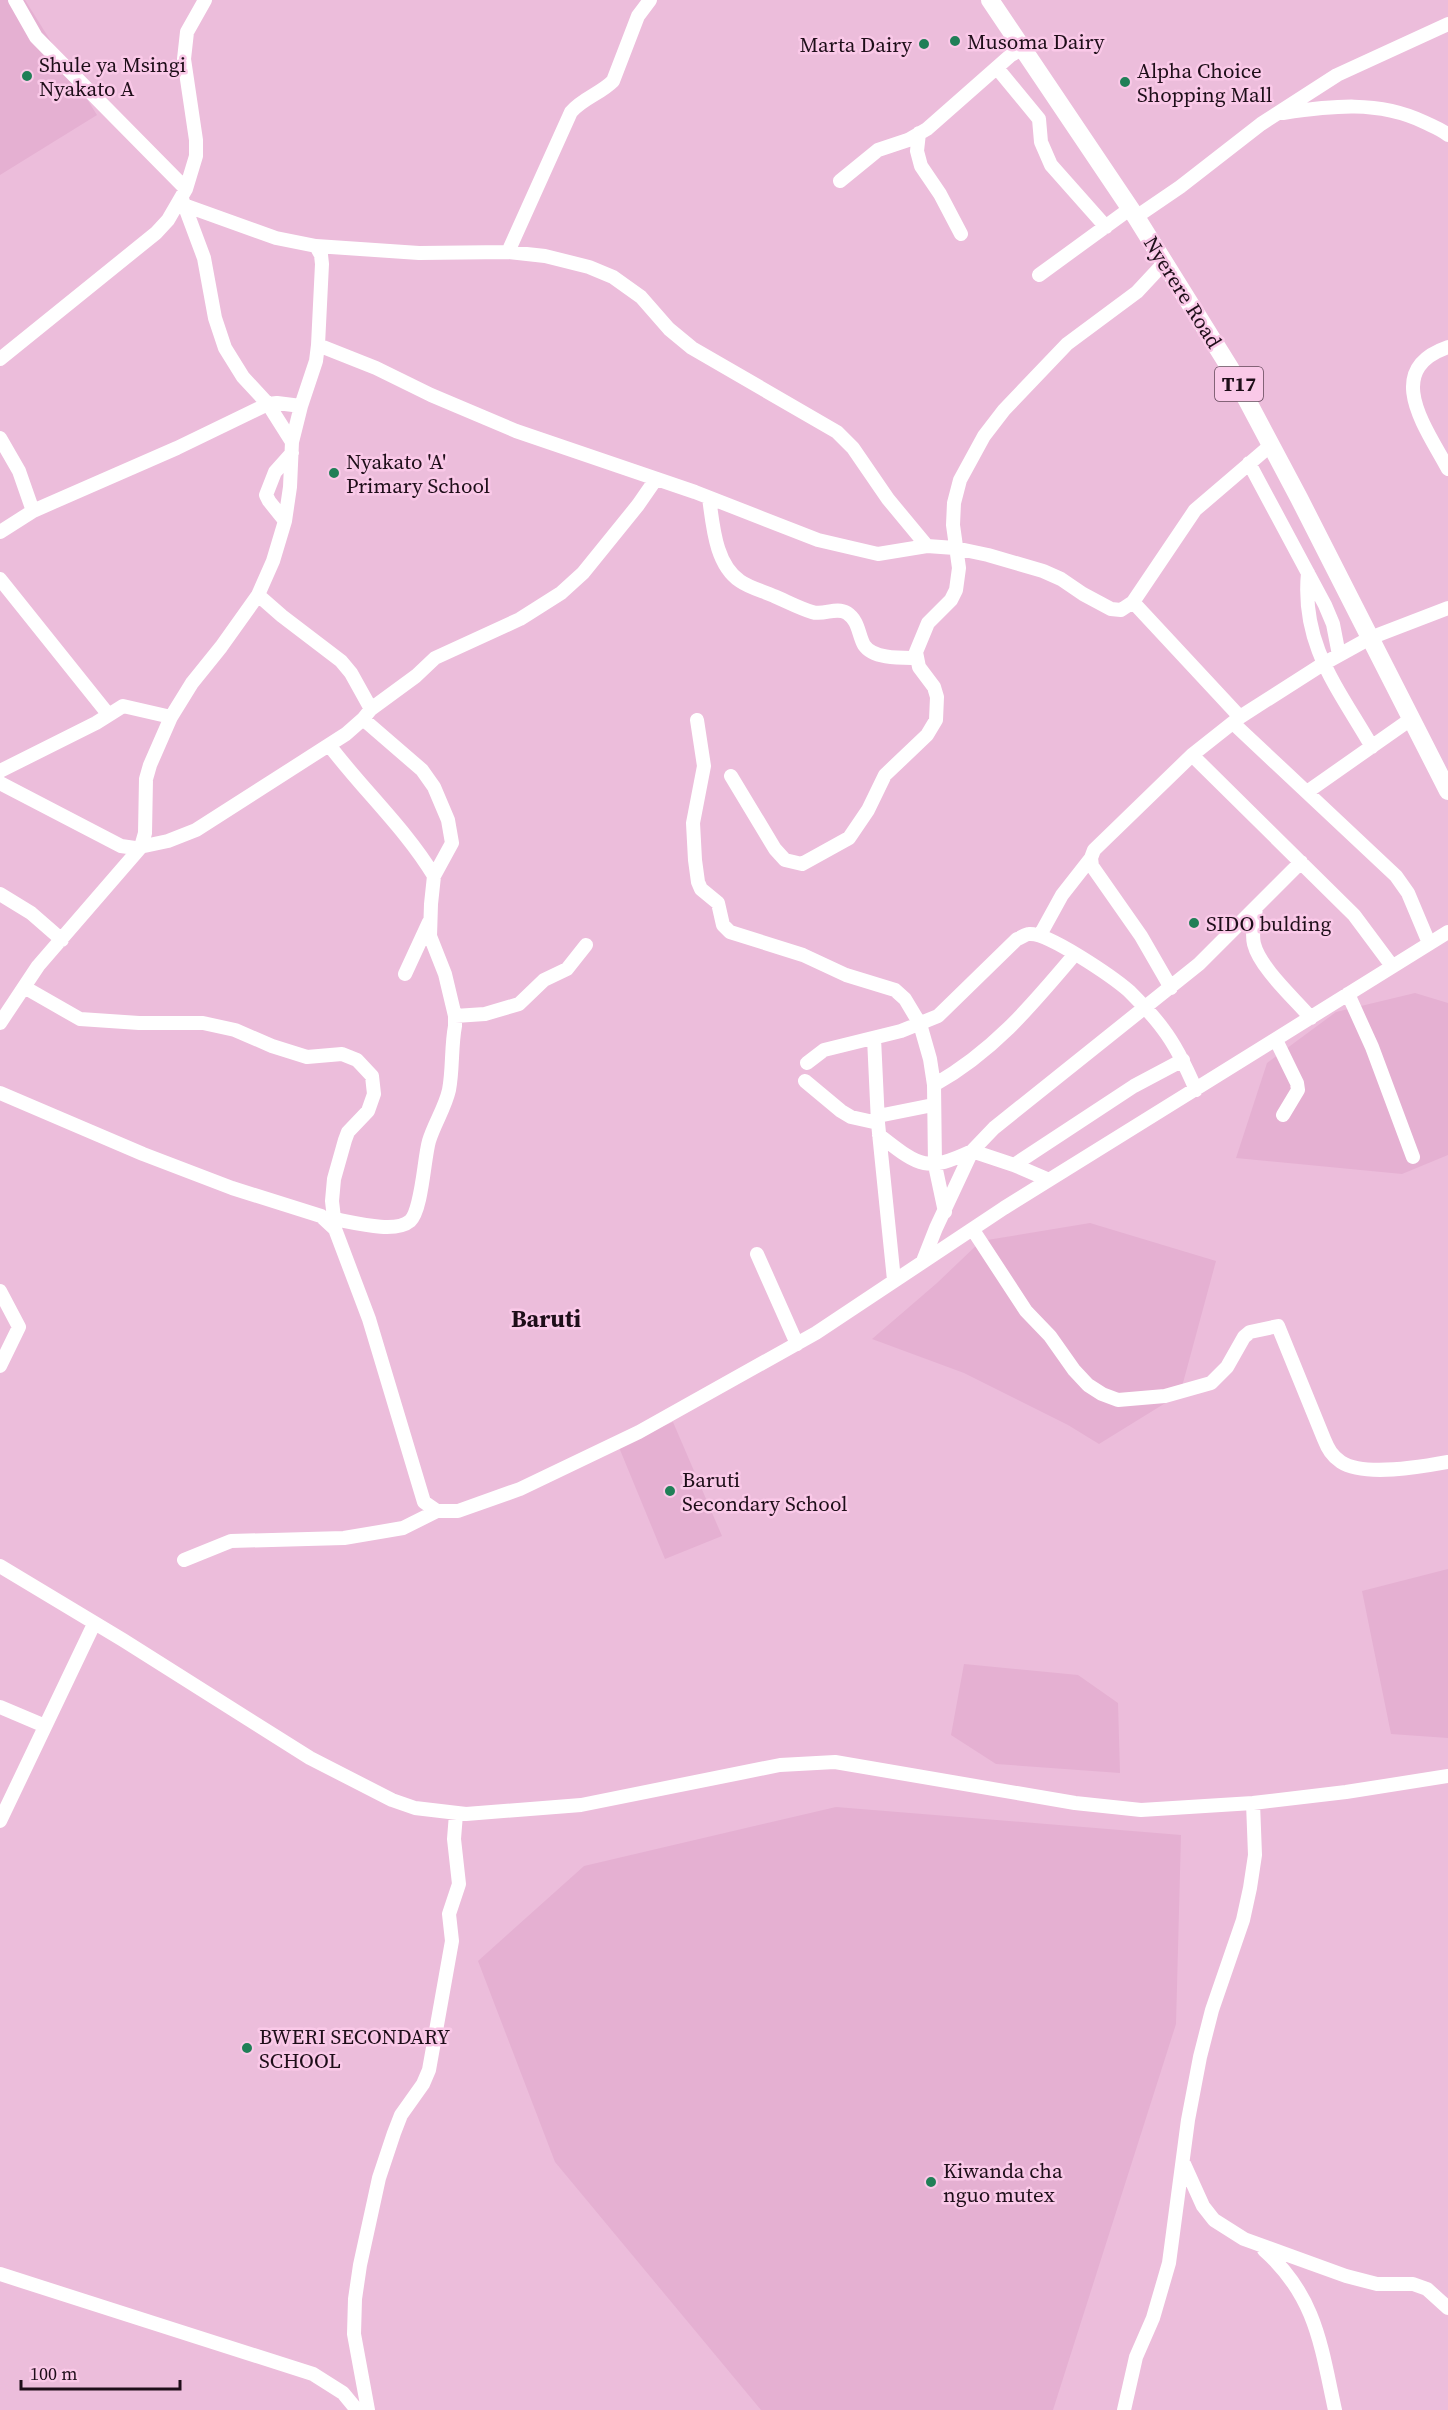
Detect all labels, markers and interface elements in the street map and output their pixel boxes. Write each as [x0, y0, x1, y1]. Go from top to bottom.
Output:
place label: Musoma Dairy [967, 27, 1105, 56]
place label: Marta Dairy [800, 30, 912, 59]
marker: Musoma Dairy [948, 34, 962, 48]
marker: Marta Dairy [917, 37, 931, 51]
place label: Shule ya Msingi Nyakato A [39, 50, 186, 103]
place label: Alpha Choice Shopping Mall [1137, 56, 1272, 109]
marker: Shule ya Msingi Nyakato A [20, 69, 34, 83]
marker: Alpha Choice Shopping Mall [1118, 75, 1132, 89]
street label: Nyerere Road [1137, 230, 1229, 354]
road number: T17 [1215, 367, 1263, 401]
place label: Nyakato 'A' Primary School [346, 447, 490, 500]
marker: Nyakato 'A' Primary School [327, 466, 341, 480]
place label: SIDO bulding [1206, 909, 1331, 938]
marker: SIDO bulding [1187, 916, 1201, 930]
district label: Baruti [511, 1302, 582, 1335]
place label: Baruti Secondary School [682, 1465, 847, 1518]
marker: Baruti Secondary School [663, 1484, 677, 1498]
place label: BWERI SECONDARY SCHOOL [259, 2022, 451, 2075]
marker: BWERI SECONDARY SCHOOL [240, 2041, 254, 2055]
place label: Kiwanda cha nguo mutex [943, 2156, 1063, 2209]
marker: Kiwanda cha nguo mutex [924, 2175, 938, 2189]
scale bar [21, 2353, 180, 2391]
text: 100 m [30, 2361, 77, 2386]

